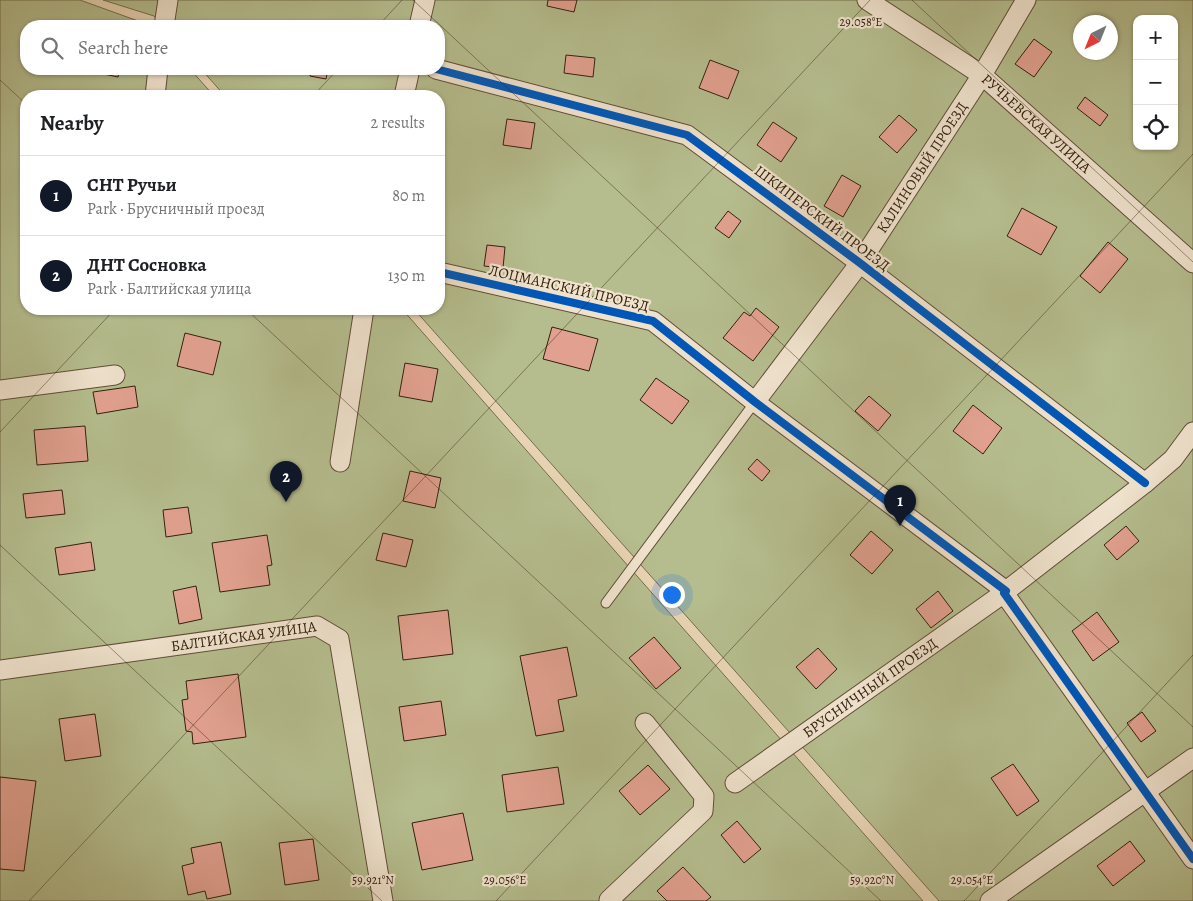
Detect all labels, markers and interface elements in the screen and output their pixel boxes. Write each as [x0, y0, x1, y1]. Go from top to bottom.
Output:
text: 29.058°E [840, 14, 882, 30]
north arrow [1073, 15, 1118, 60]
map controls [1133, 15, 1178, 150]
button: + [1133, 15, 1178, 60]
search box [20, 20, 445, 75]
icon: search [38, 34, 66, 62]
text: Search here [78, 35, 168, 61]
button: − [1133, 60, 1178, 105]
street label: РУЧЬЕВСКАЯ УЛИЦА [977, 69, 1095, 178]
street label: КАЛИНОВЫЙ ПРОЕЗД [872, 98, 972, 237]
button: locate [1133, 105, 1178, 150]
text: Nearby [40, 109, 103, 137]
text: 2 results [370, 112, 425, 134]
street label: ШКИПЕРСКИЙ ПРОЕЗД [750, 160, 894, 276]
text: СНТ Ручьи [87, 172, 177, 198]
text: 1 [53, 185, 59, 207]
text: 80 m [392, 185, 425, 207]
text: Park · Брусничный проезд [87, 198, 265, 220]
text: ДНТ Сосновка [87, 252, 206, 278]
street label: ЛОЦМАНСКИЙ ПРОЕЗД [487, 260, 651, 316]
text: 2 [52, 265, 60, 287]
text: 130 m [388, 265, 425, 287]
text: Park · Балтийская улица [87, 278, 251, 300]
pin: 2 [270, 461, 302, 502]
pin: 1 [884, 485, 916, 526]
your location [659, 582, 685, 608]
street label: БАЛТИЙСКАЯ УЛИЦА [170, 616, 318, 656]
street label: БРУСНИЧНЫЙ ПРОЕЗД [798, 633, 941, 742]
text: 59.921°N [352, 872, 394, 888]
text: 29.056°E [484, 872, 526, 888]
text: 59.920°N [850, 872, 894, 888]
text: 29.054°E [951, 872, 993, 888]

